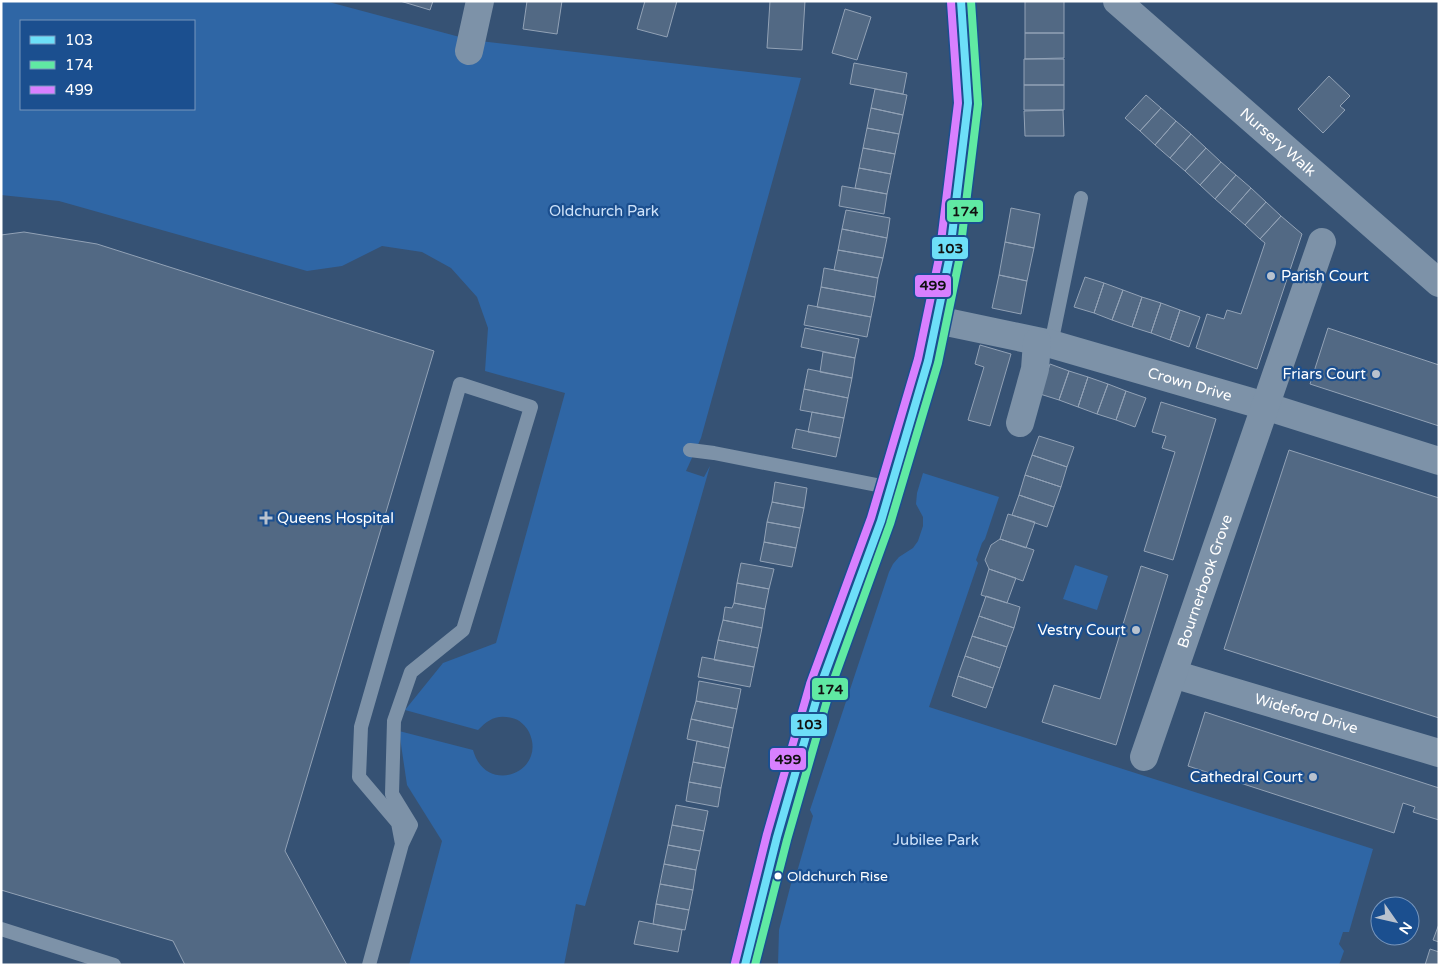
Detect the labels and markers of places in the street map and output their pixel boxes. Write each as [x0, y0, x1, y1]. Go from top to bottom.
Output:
place label: Parish Court [1281, 267, 1369, 285]
marker: Parish Court [1265, 270, 1277, 282]
place label: Friars Court [1283, 365, 1366, 383]
marker: Friars Court [1370, 368, 1382, 380]
place label: Queens Hospital [277, 509, 394, 527]
marker: Queens Hospital [259, 511, 273, 525]
place label: Vestry Court [1037, 621, 1126, 639]
marker: Vestry Court [1130, 624, 1142, 636]
place label: Cathedral Court [1190, 768, 1303, 786]
marker: Cathedral Court [1307, 771, 1319, 783]
place label: Oldchurch Rise [787, 868, 888, 885]
marker: Oldchurch Rise [773, 871, 783, 881]

